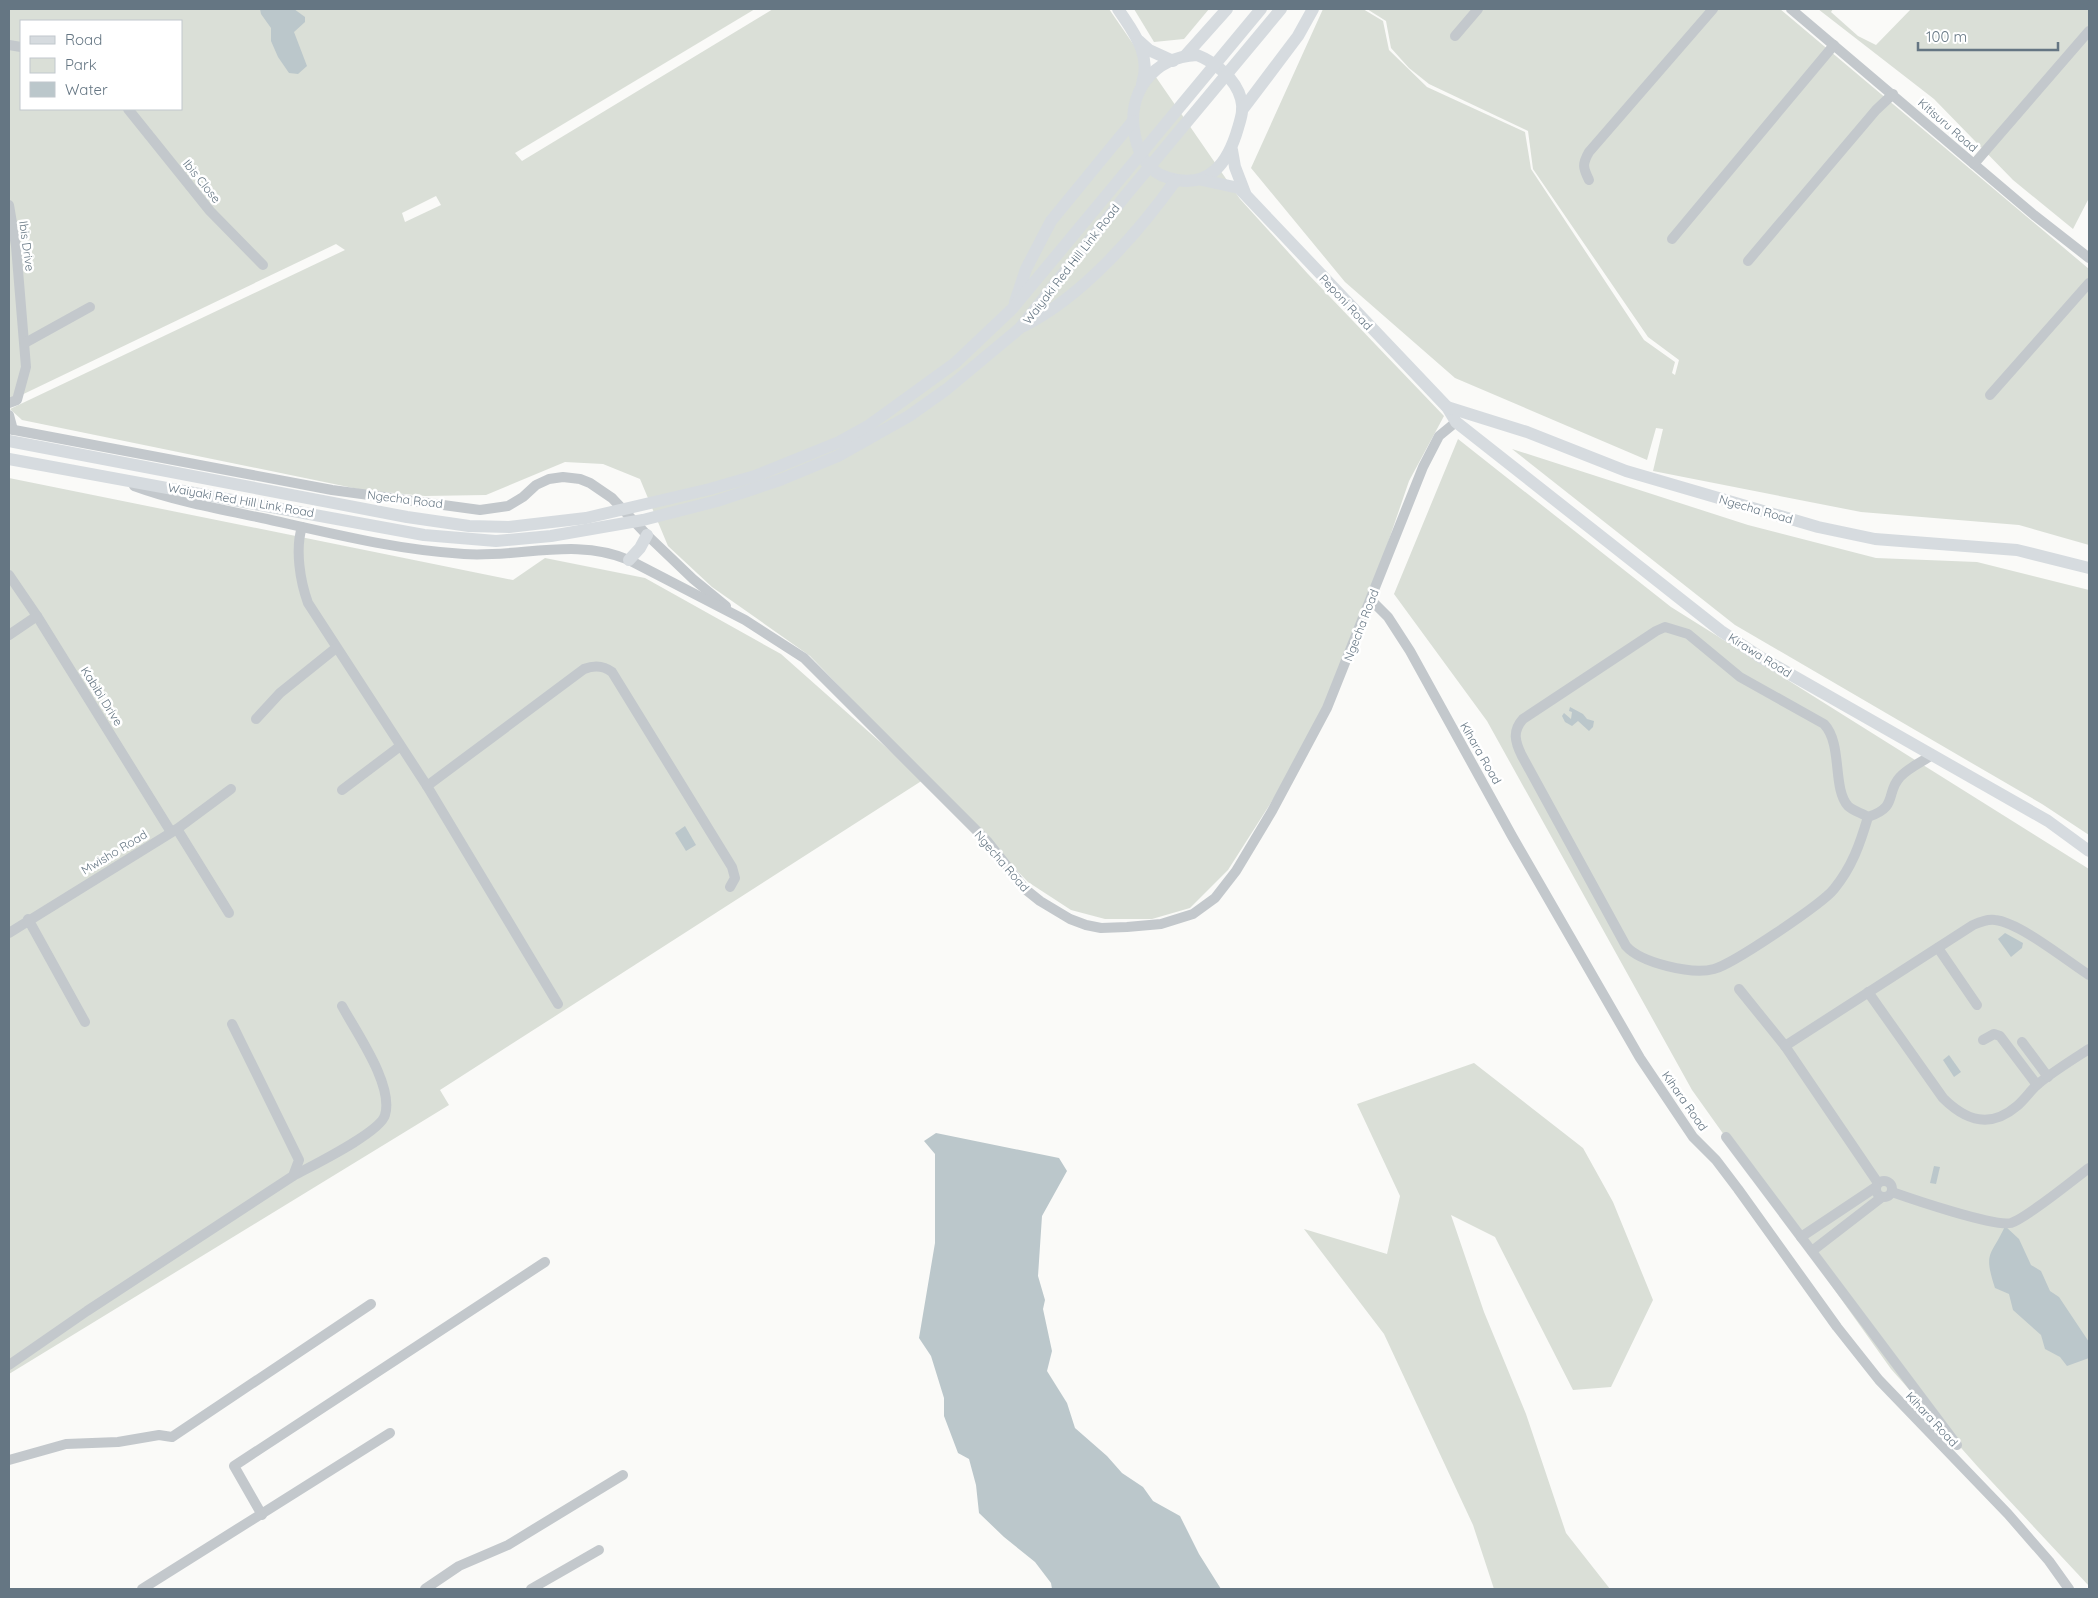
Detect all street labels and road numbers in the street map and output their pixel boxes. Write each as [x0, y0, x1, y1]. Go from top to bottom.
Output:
street label: Kitisuru Road [1915, 95, 1981, 155]
street label: Ibis Close [180, 156, 224, 206]
street label: Waiyaki Red Hill Link Road [1019, 201, 1123, 327]
street label: Ibis Drive [16, 220, 38, 272]
street label: Peponi Road [1316, 271, 1376, 333]
street label: Waiyaki Red Hill Link Road [167, 480, 315, 520]
street label: Ngecha Road [366, 487, 444, 511]
street label: Ngecha Road [1717, 491, 1795, 527]
street label: Ngecha Road [1340, 587, 1382, 663]
street label: Kirawa Road [1726, 630, 1794, 680]
street label: Kabibi Drive [78, 664, 126, 729]
street label: Kihara Road [1457, 719, 1505, 787]
street label: Mwisho Road [78, 826, 150, 878]
street label: Ngecha Road [971, 827, 1033, 895]
street label: Kihara Road [1659, 1068, 1711, 1134]
street label: Kihara Road [1903, 1388, 1961, 1450]

